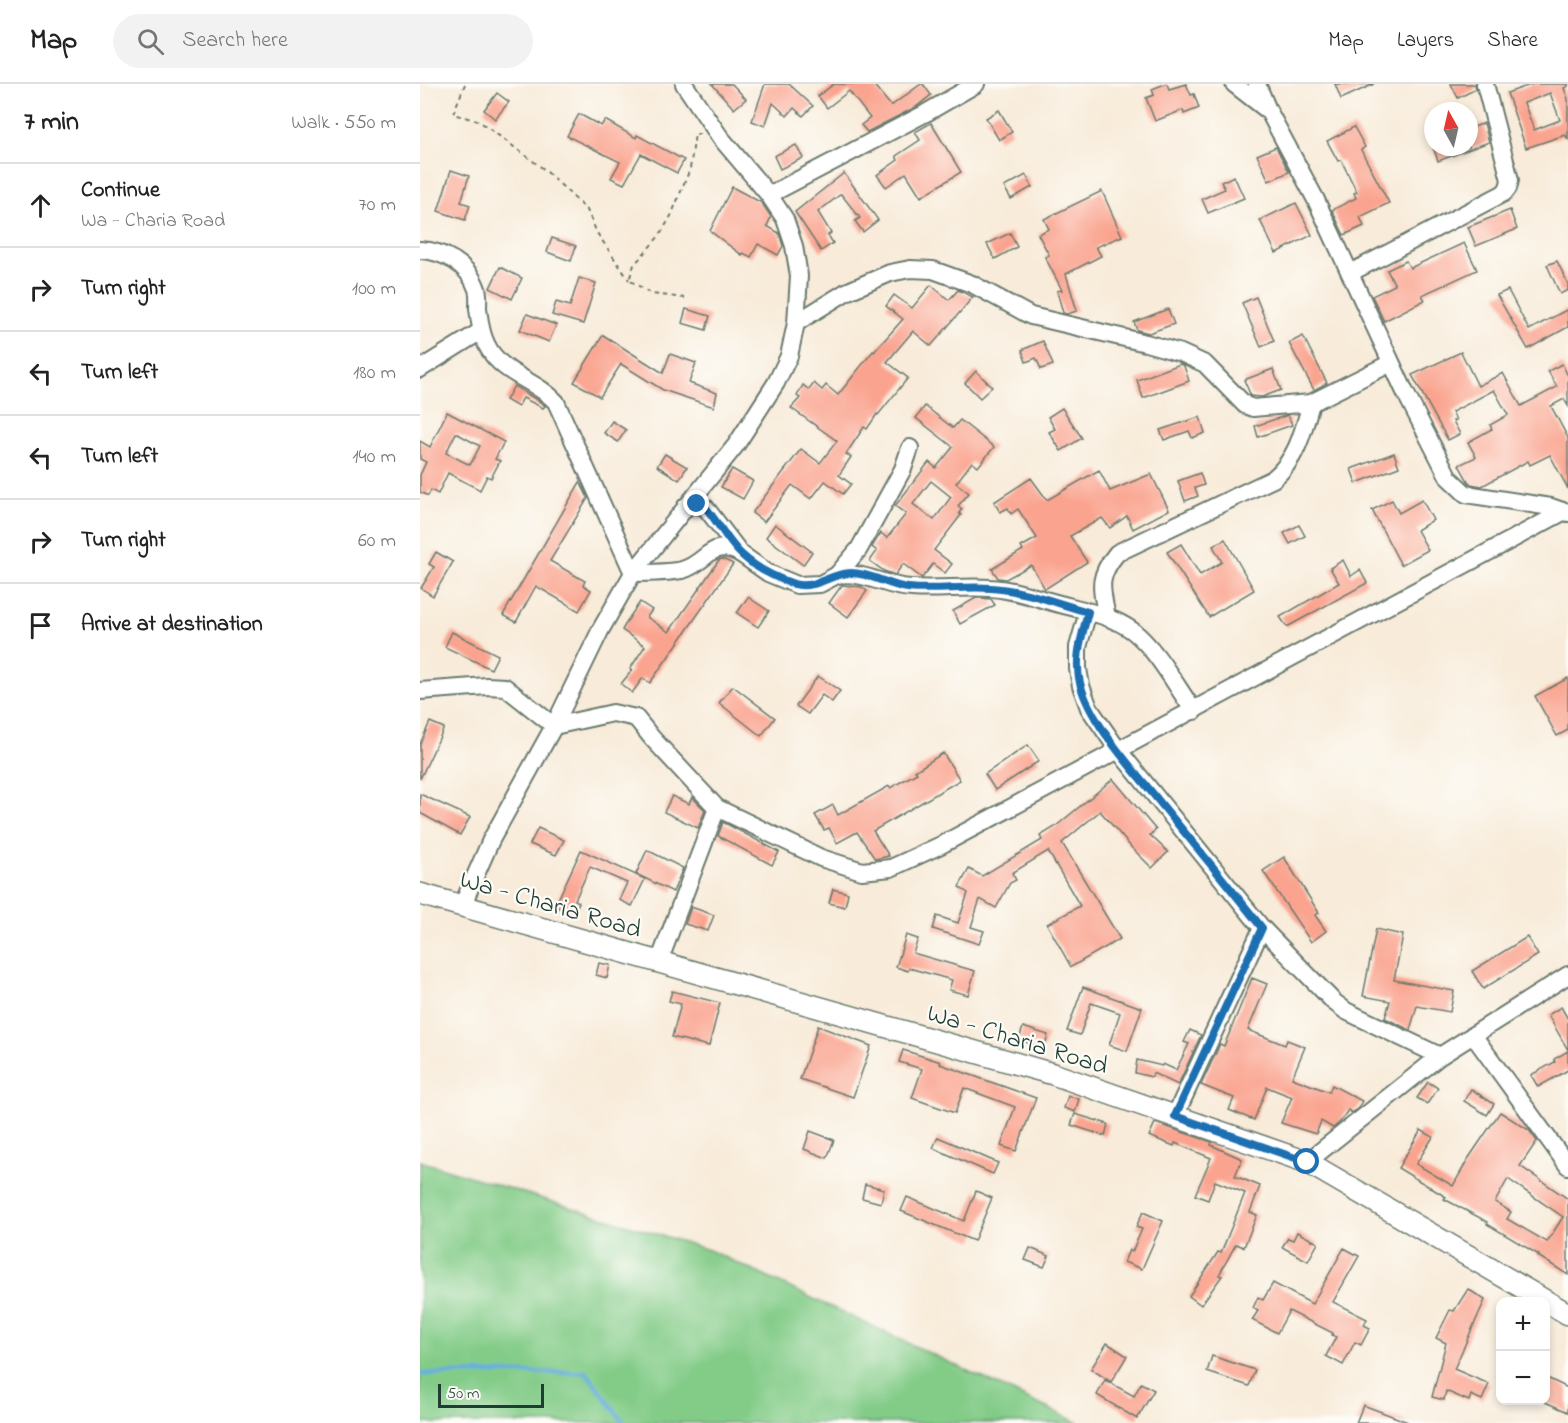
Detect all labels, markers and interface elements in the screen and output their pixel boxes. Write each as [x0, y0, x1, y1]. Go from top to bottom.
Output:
search box [113, 14, 533, 68]
text: Map [30, 21, 77, 62]
icon: search [134, 25, 167, 58]
text: Search here [182, 25, 288, 57]
text: Map [1328, 26, 1364, 56]
text: Layers [1397, 26, 1454, 56]
text: Share [1487, 26, 1538, 56]
north arrow [1424, 102, 1478, 156]
text: 7 min [24, 104, 79, 142]
text: Walk · 550 m [291, 109, 396, 138]
text: Continue [81, 175, 160, 207]
icon: ahead [24, 189, 57, 222]
text: 70 m [359, 191, 396, 220]
text: Wa - Charia Road [81, 207, 225, 236]
icon: right [24, 273, 57, 306]
text: Turn right [81, 273, 166, 305]
text: 100 m [352, 275, 396, 304]
icon: left [24, 357, 57, 390]
text: Turn left [81, 357, 158, 389]
text: 180 m [353, 359, 396, 388]
icon: left [24, 441, 57, 474]
text: Turn left [81, 441, 158, 473]
text: 140 m [352, 443, 396, 472]
route end [683, 490, 709, 516]
icon: right [24, 525, 57, 558]
text: Turn right [81, 525, 166, 557]
text: 60 m [358, 527, 396, 556]
icon: arrive [24, 609, 57, 642]
text: Arrive at destination [81, 609, 263, 641]
street label: Wa - Charia Road [455, 862, 646, 950]
street label: Wa - Charia Road [922, 995, 1113, 1087]
route start [1293, 1148, 1319, 1174]
map controls [1496, 1297, 1550, 1405]
button: + [1496, 1297, 1550, 1351]
button: − [1496, 1351, 1550, 1405]
scale bar [438, 1381, 544, 1408]
text: 50 m [447, 1382, 479, 1406]

